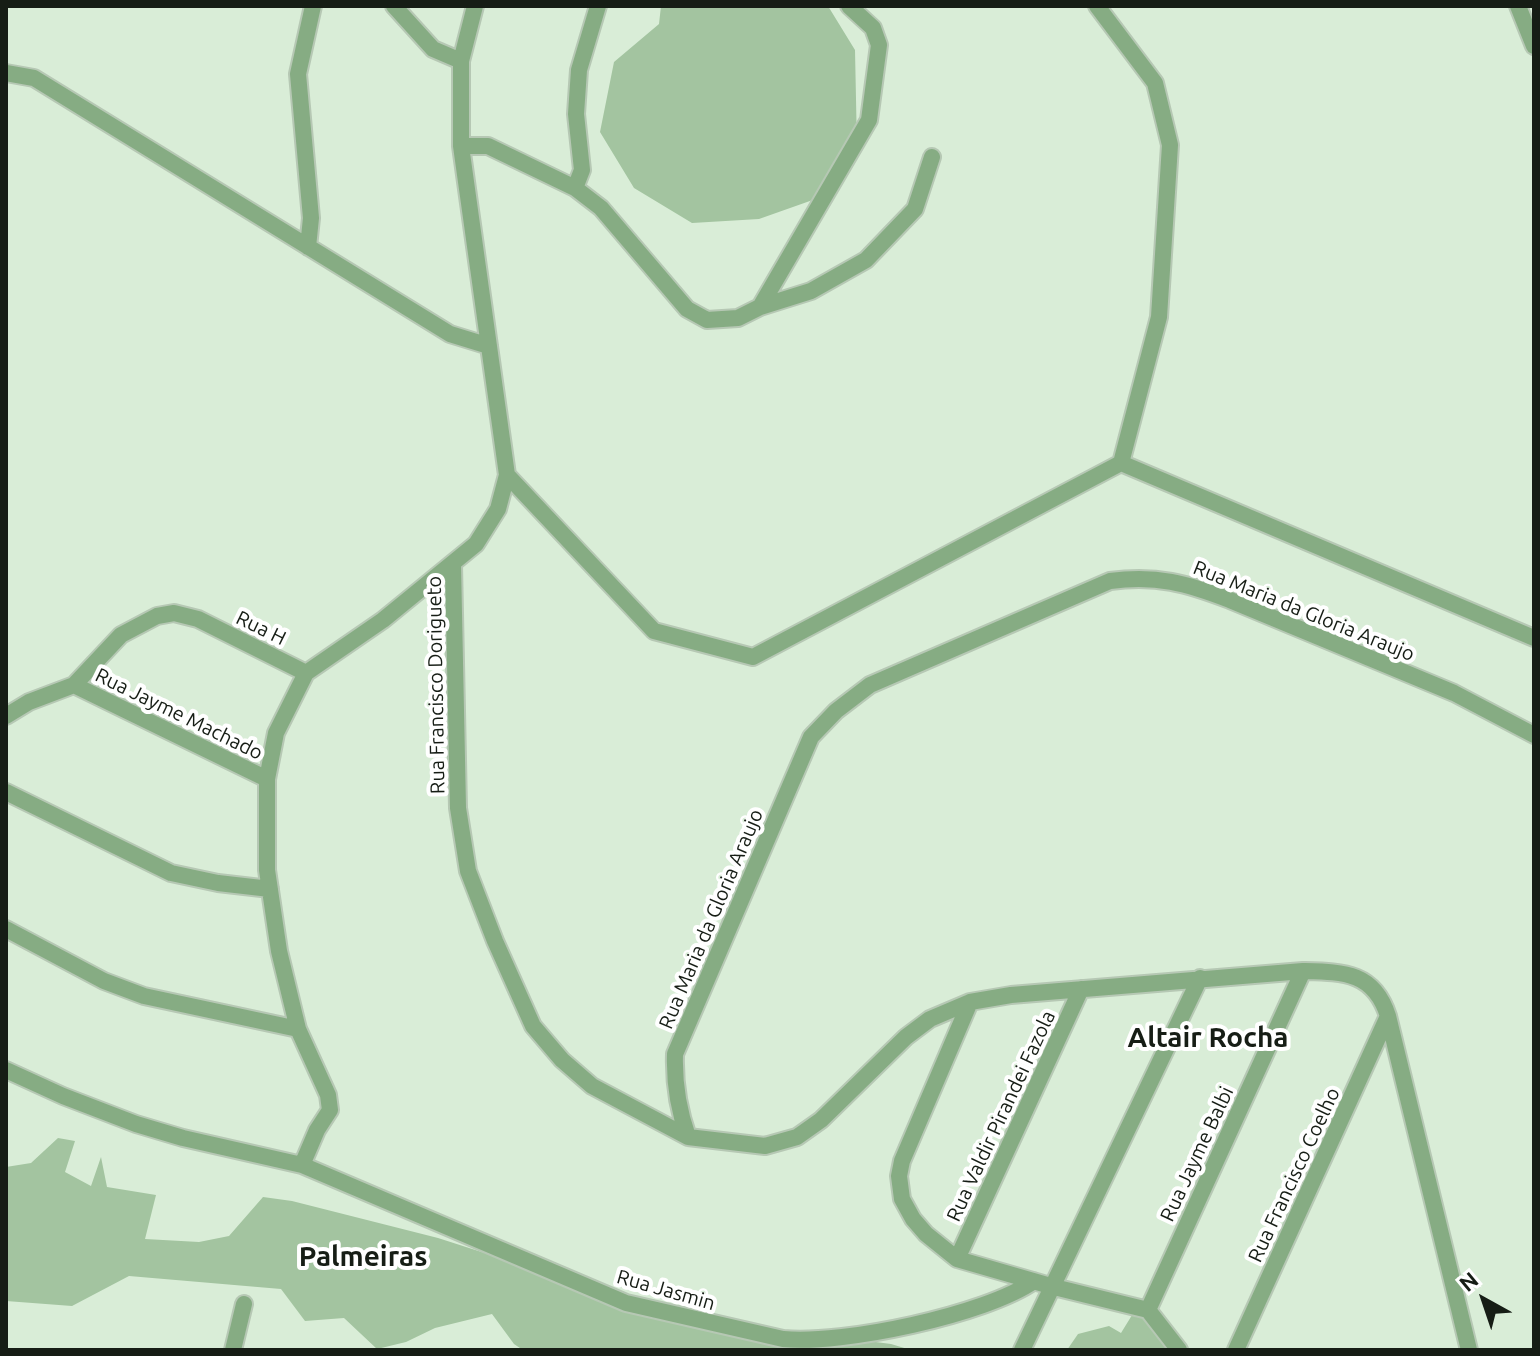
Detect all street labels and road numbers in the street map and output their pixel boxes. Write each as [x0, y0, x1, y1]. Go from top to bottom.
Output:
street label: Rua Maria da Gloria Araujo [1190, 556, 1418, 666]
street label: Rua Francisco Dorigueto [422, 576, 450, 794]
street label: Rua H [232, 606, 290, 650]
street label: Rua Jayme Machado [91, 663, 267, 765]
street label: Rua Maria da Gloria Araujo [654, 805, 768, 1033]
street label: Rua Valdir Pirandei Fazola [942, 1007, 1060, 1225]
street label: Rua Jayme Balbi [1155, 1083, 1239, 1225]
street label: Rua Francisco Coelho [1243, 1084, 1345, 1266]
street label: Rua Jasmin [614, 1265, 718, 1315]

